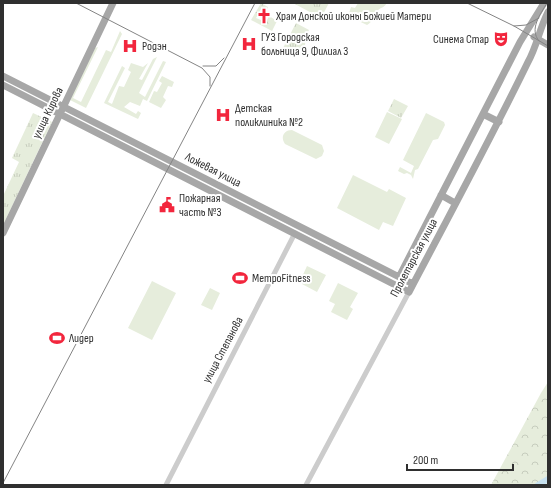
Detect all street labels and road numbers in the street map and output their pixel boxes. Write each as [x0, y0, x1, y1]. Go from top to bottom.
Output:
street label: улица Кирова [29, 85, 67, 141]
street label: Ложевая улица [181, 149, 244, 191]
street label: Пролетарская улица [387, 216, 441, 300]
street label: улица Степанова [199, 314, 247, 386]

